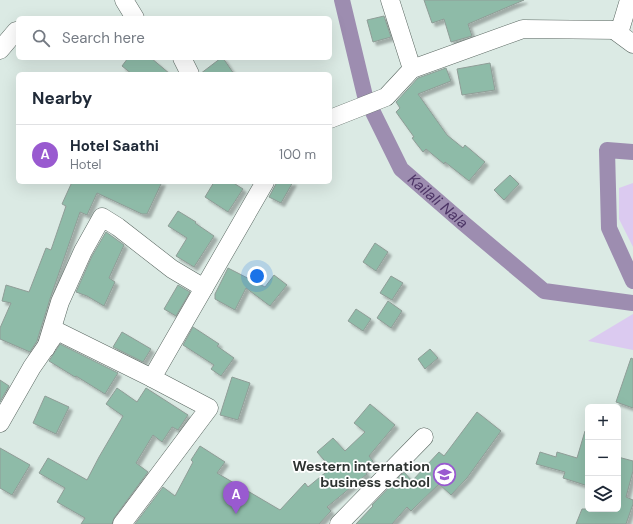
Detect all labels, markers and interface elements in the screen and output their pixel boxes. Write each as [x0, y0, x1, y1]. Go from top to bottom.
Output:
search box [16, 16, 332, 60]
icon: search [30, 27, 52, 49]
text: Search here [62, 28, 145, 48]
text: Nearby [32, 87, 92, 109]
text: Hotel Saathi [70, 136, 159, 156]
text: A [40, 146, 50, 163]
text: 100 m [279, 146, 316, 163]
text: Hotel [70, 156, 102, 173]
water label: Kailali Nala [404, 169, 472, 233]
your location [247, 266, 267, 286]
map controls [585, 404, 621, 512]
button: + [585, 404, 621, 440]
button: − [585, 440, 621, 476]
place label: Western internation business school [293, 457, 430, 491]
school or university icon: Western internation business school [432, 461, 458, 487]
button: layers [585, 476, 621, 512]
pin: A [223, 481, 249, 514]

